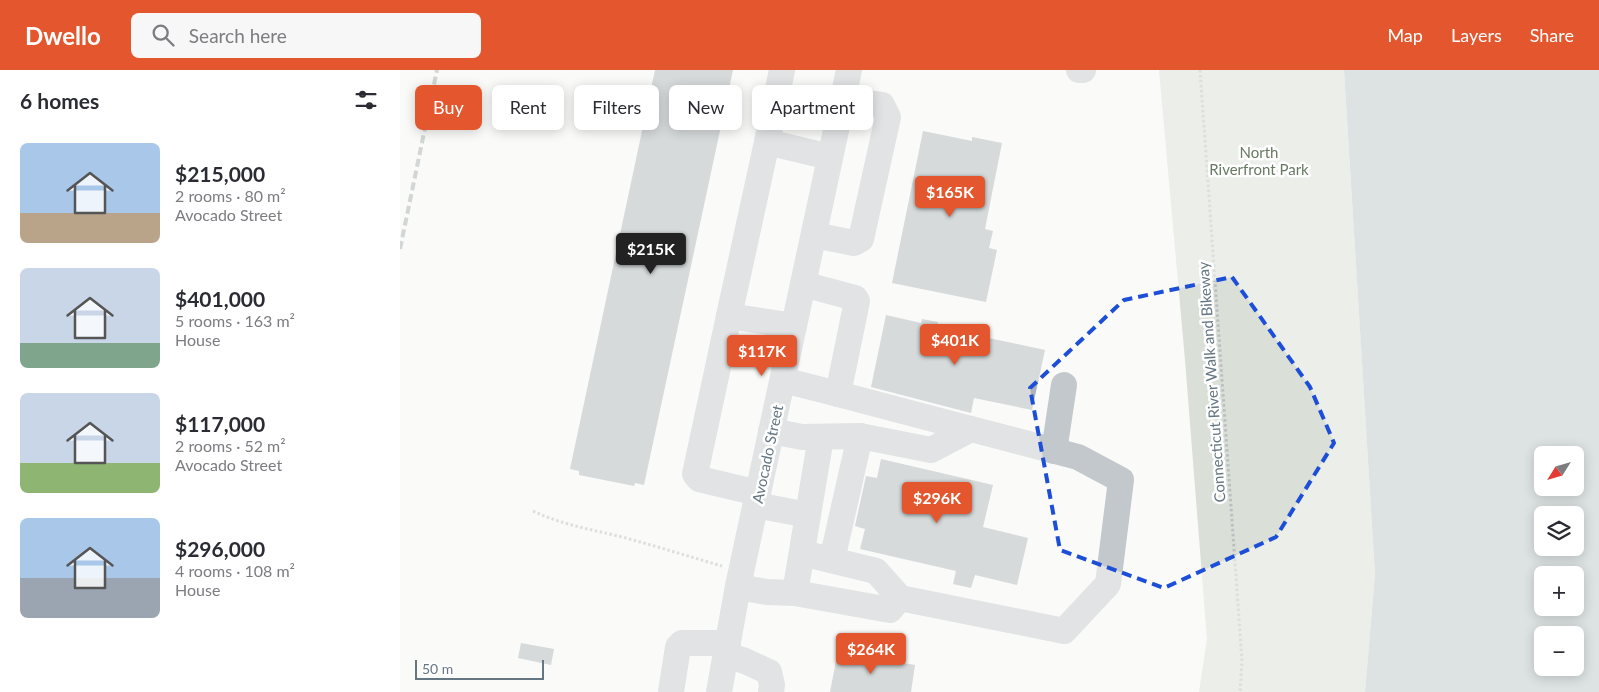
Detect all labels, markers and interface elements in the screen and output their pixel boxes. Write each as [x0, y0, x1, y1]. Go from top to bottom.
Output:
search box [131, 13, 481, 58]
text: Dwello [25, 21, 101, 50]
icon: search [149, 21, 177, 49]
text: Search here [189, 24, 287, 47]
text: Map [1387, 24, 1423, 46]
text: Layers [1451, 24, 1502, 46]
text: Share [1530, 24, 1574, 46]
chip: Buy [415, 85, 482, 130]
chip: Rent [492, 85, 564, 130]
chip: Filters [574, 85, 659, 130]
chip: New [669, 85, 742, 130]
chip: Apartment [752, 85, 873, 130]
icon: filters [352, 86, 380, 114]
text: 6 homes [20, 88, 99, 113]
park label: North Riverfront Park [1209, 143, 1309, 178]
text: $215,000 [175, 161, 265, 186]
icon: home [60, 163, 120, 223]
pin: $165K [915, 176, 985, 218]
text: $165K [926, 182, 974, 201]
text: 2 rooms · 80 m² [175, 186, 286, 205]
text: Avocado Street [175, 205, 282, 224]
pin: $215K [616, 232, 686, 275]
text: $215K [627, 239, 675, 258]
street label: Connecticut River Walk and Bikeway [1194, 261, 1228, 503]
text: $401,000 [175, 286, 265, 311]
icon: home [60, 288, 120, 348]
text: 5 rooms · 163 m² [175, 311, 295, 330]
pin: $401K [920, 324, 990, 366]
text: House [175, 330, 220, 349]
text: $401K [931, 330, 979, 349]
pin: $117K [727, 334, 797, 377]
text: $117K [738, 341, 786, 360]
street label: Avocado Street [748, 402, 786, 505]
text: $117,000 [175, 411, 265, 436]
icon: home [60, 413, 120, 473]
text: 2 rooms · 52 m² [175, 436, 286, 455]
north arrow [1534, 446, 1584, 496]
map controls [1534, 446, 1584, 676]
text: Avocado Street [175, 455, 282, 474]
pin: $296K [902, 482, 972, 524]
text: $296K [913, 488, 961, 507]
button: layers [1534, 506, 1584, 556]
text: $296,000 [175, 536, 265, 561]
icon: home [60, 538, 120, 598]
text: 4 rooms · 108 m² [175, 561, 295, 580]
button: + [1534, 566, 1584, 616]
text: House [175, 580, 220, 599]
button: − [1534, 626, 1584, 676]
pin: $264K [836, 632, 906, 675]
text: $264K [847, 639, 895, 658]
scale bar [415, 657, 544, 680]
text: 50 m [422, 660, 453, 677]

